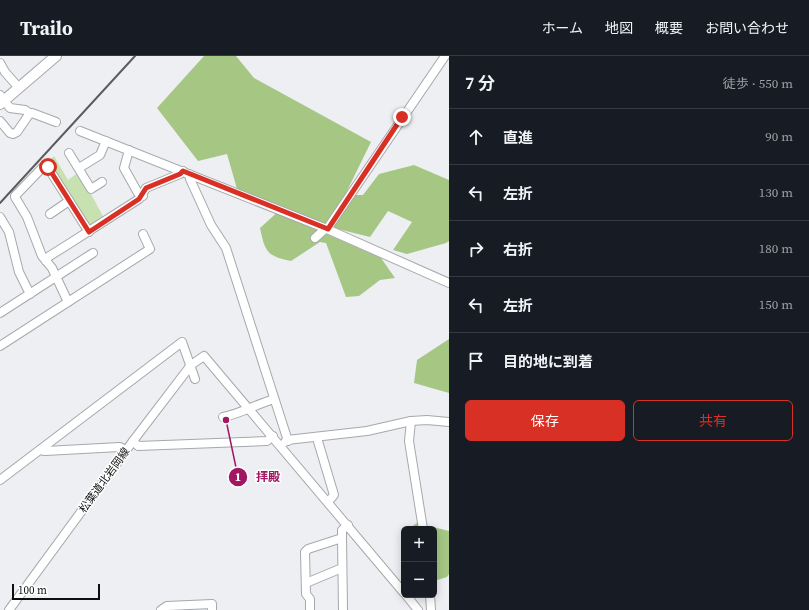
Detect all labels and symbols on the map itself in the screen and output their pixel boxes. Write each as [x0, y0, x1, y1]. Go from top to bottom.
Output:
route end [393, 108, 411, 126]
route start [39, 158, 57, 176]
street label: 松葉道北岩岡線 [76, 445, 133, 516]
callout: 拝殿 [228, 465, 288, 489]
text: 1 [235, 469, 241, 485]
text: 拝殿 [256, 469, 280, 485]
scale bar [12, 582, 100, 601]

